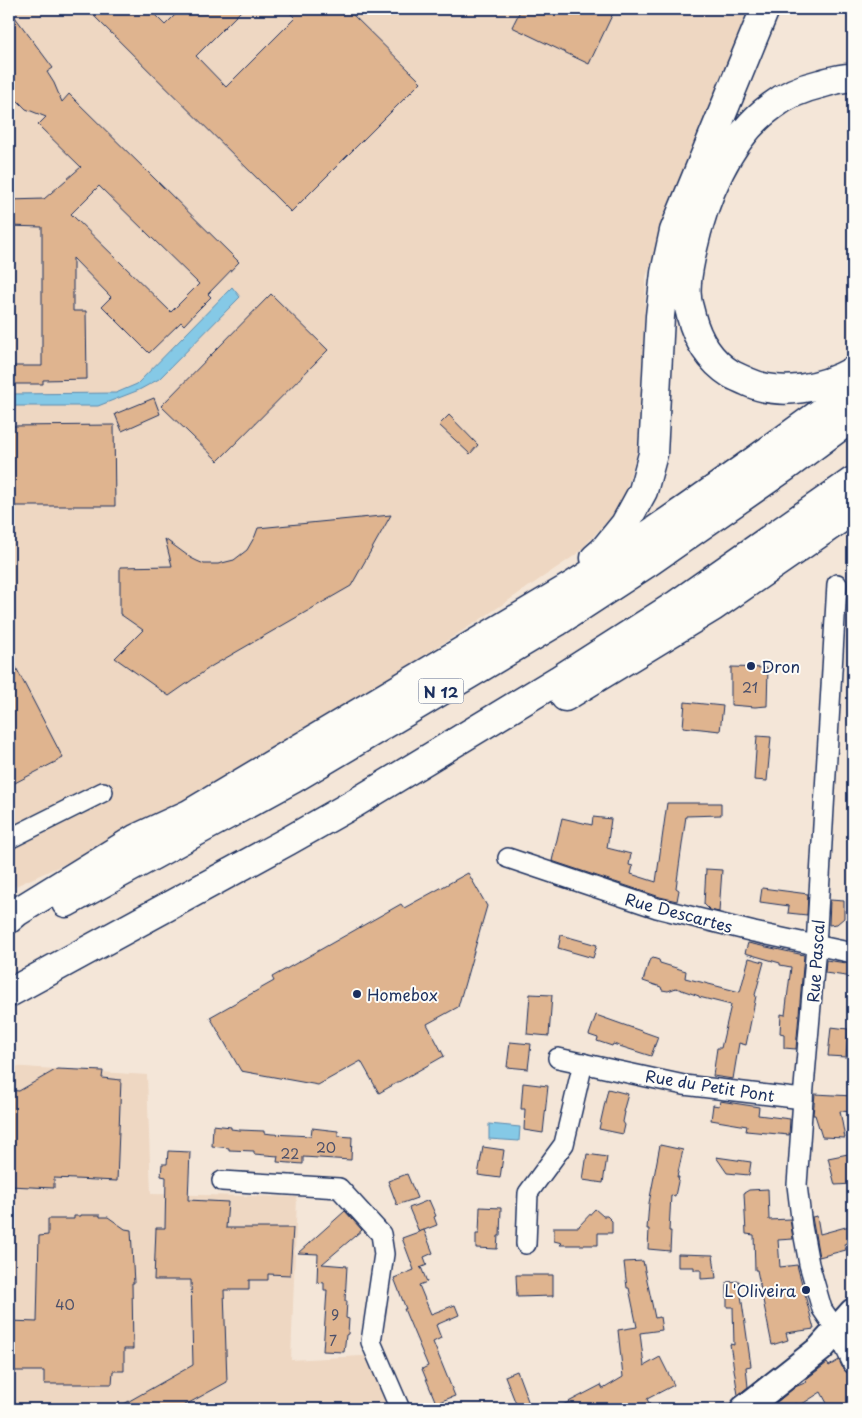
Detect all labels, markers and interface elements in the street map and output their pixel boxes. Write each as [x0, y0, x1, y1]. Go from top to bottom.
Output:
place label: Dron [761, 654, 800, 678]
marker: Dron [745, 660, 757, 672]
house number: 21 [742, 677, 758, 698]
road number: N 12 [418, 678, 464, 704]
street label: Rue Descartes [623, 886, 735, 938]
street label: Rue Pascal [800, 919, 830, 1003]
place label: Homebox [367, 982, 438, 1006]
marker: Homebox [351, 988, 363, 1000]
street label: Rue du Petit Pont [644, 1063, 777, 1107]
house number: 20 [316, 1137, 336, 1158]
house number: 22 [281, 1143, 299, 1164]
place label: L'Oliveira [724, 1278, 796, 1302]
marker: L'Oliveira [800, 1284, 812, 1296]
house number: 40 [55, 1294, 75, 1315]
house number: 9 [331, 1304, 339, 1325]
house number: 7 [329, 1330, 337, 1351]

